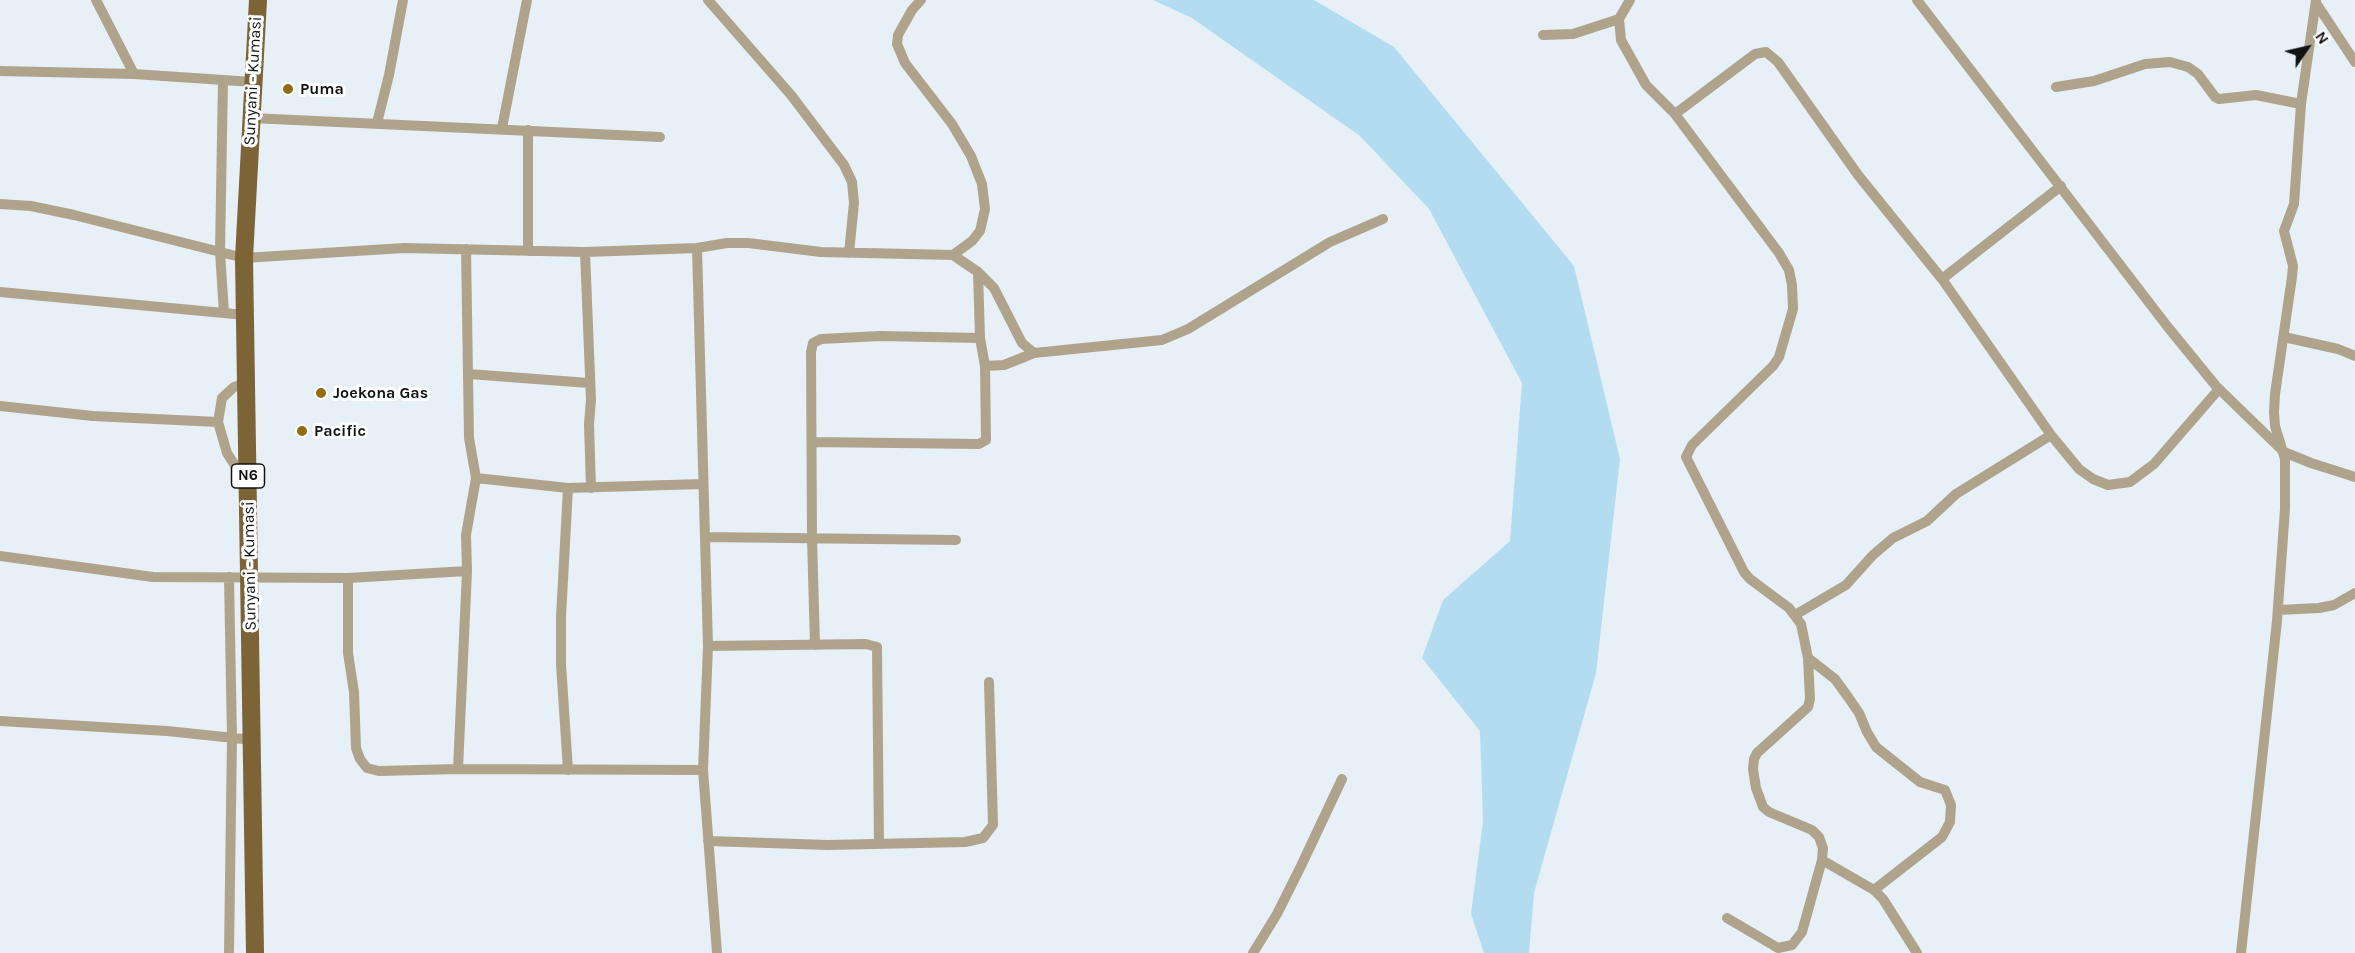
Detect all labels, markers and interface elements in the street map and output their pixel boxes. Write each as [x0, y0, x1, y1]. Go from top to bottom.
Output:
street label: Sunyani - Kumasi [240, 16, 266, 146]
north arrow [2277, 18, 2337, 78]
text: N [2311, 28, 2333, 48]
place label: Puma [300, 79, 344, 99]
marker: Puma [281, 82, 295, 96]
place label: Joekona Gas [333, 383, 428, 403]
marker: Joekona Gas [314, 386, 328, 400]
place label: Pacific [314, 421, 366, 441]
marker: Pacific [295, 424, 309, 438]
road number: N6 [232, 464, 264, 488]
street label: Sunyani - Kumasi [239, 501, 261, 631]

